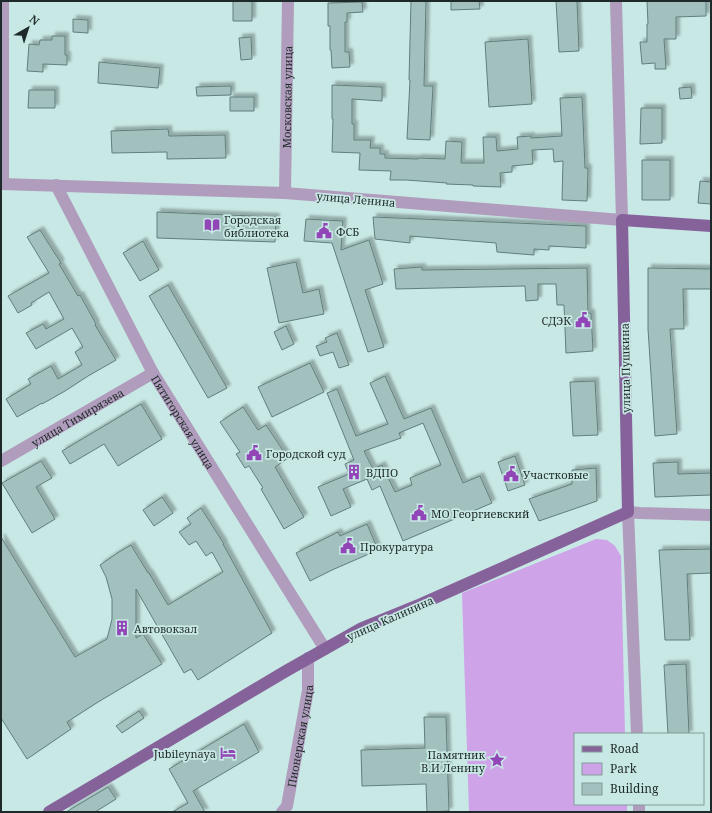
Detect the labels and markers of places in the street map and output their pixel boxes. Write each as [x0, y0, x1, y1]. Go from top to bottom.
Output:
place label: Городская библиотека [224, 212, 289, 240]
library icon: Городская библиотека [203, 216, 221, 234]
public building icon: ФСБ [315, 222, 333, 240]
place label: ФСБ [336, 224, 359, 239]
public building icon: СДЭК [574, 311, 592, 329]
place label: СДЭК [541, 313, 571, 328]
public building icon: Городской суд [245, 444, 263, 462]
place label: Городской суд [266, 446, 346, 461]
building icon: ВДПО [345, 463, 363, 481]
place label: ВДПО [366, 465, 398, 480]
public building icon: Участковые [502, 465, 520, 483]
place label: Участковые [523, 467, 589, 482]
public building icon: МО Георгиевский [410, 504, 428, 522]
place label: МО Георгиевский [431, 506, 529, 521]
public building icon: Прокуратура [339, 537, 357, 555]
place label: Прокуратура [360, 539, 433, 554]
building icon: Автовокзал [113, 619, 131, 637]
place label: Автовокзал [134, 621, 197, 636]
hotel icon: Jubileynaya [219, 744, 237, 762]
place label: Jubileynaya [153, 746, 216, 761]
place label: Памятник В.И Ленину [421, 747, 486, 775]
place icon: Памятник В.И Ленину [488, 751, 506, 769]

